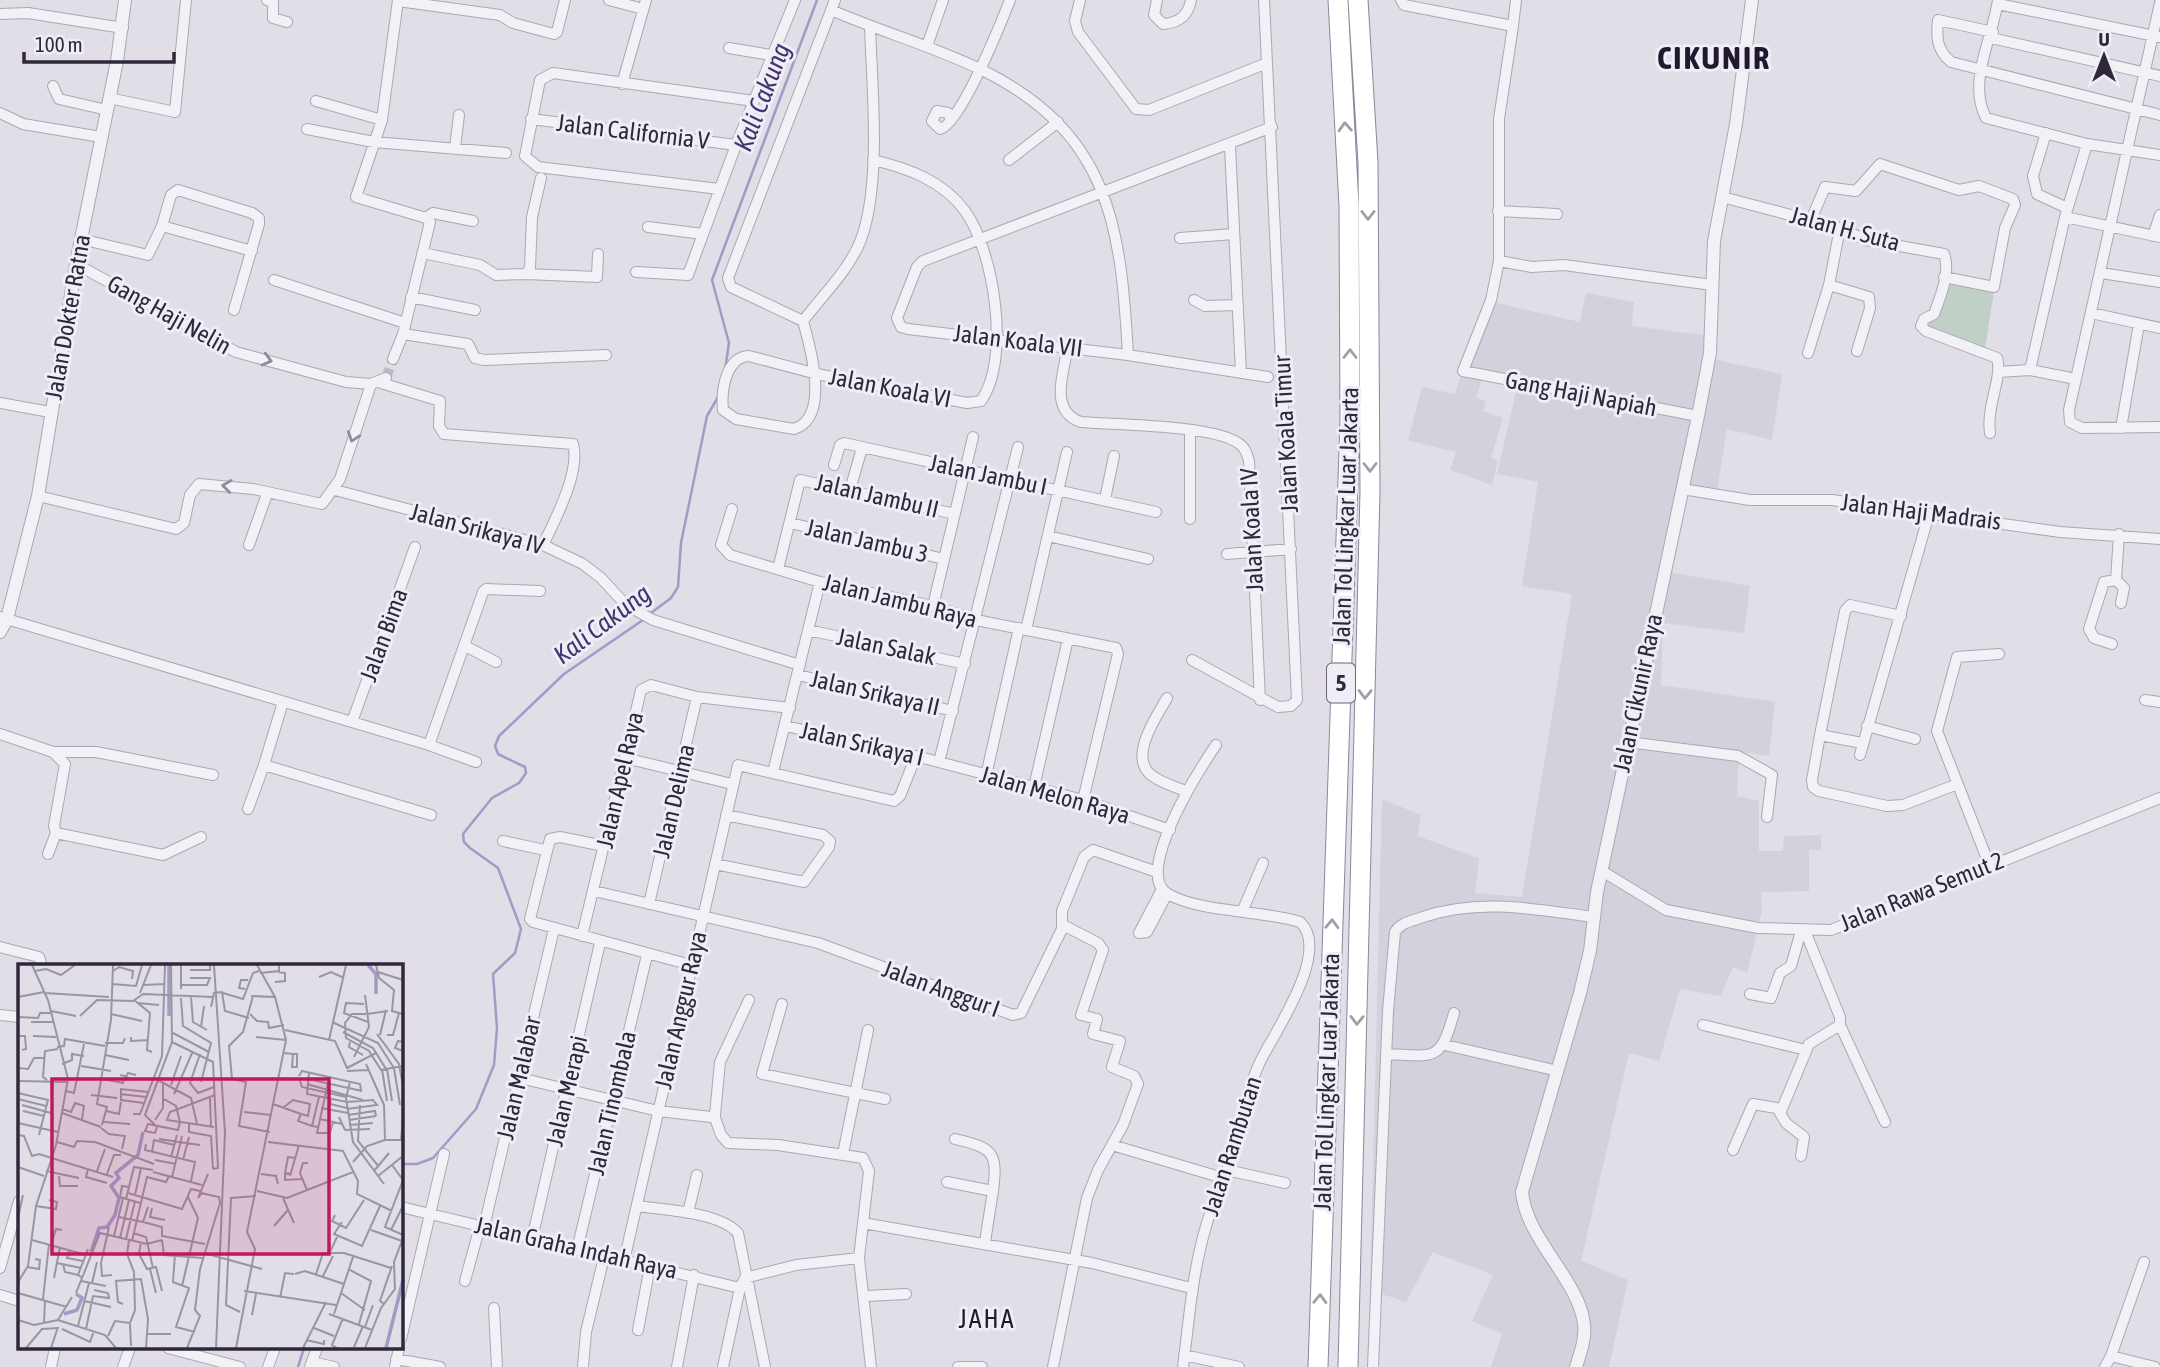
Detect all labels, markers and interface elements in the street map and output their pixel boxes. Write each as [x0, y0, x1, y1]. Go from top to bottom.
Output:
scale bar [24, 21, 175, 65]
north arrow [2069, 21, 2139, 91]
text: U [2098, 28, 2110, 50]
text: 100 m [35, 32, 83, 56]
water label: Kali Cakung [728, 39, 796, 155]
district label: CIKUNIR [1657, 39, 1771, 76]
street label: Jalan California V [555, 109, 711, 154]
one-way arrow [1337, 121, 1352, 132]
street label: Jalan H. Suta [1787, 201, 1903, 256]
one-way arrow [1360, 210, 1376, 221]
street label: Jalan Dokter Ratna [40, 232, 95, 402]
street label: Gang Haji Nelin [103, 270, 236, 360]
street label: Jalan Koala VII [952, 319, 1084, 362]
one-way arrow [1342, 349, 1358, 359]
one-way arrow [261, 352, 273, 366]
street label: Jalan Koala Timur [1268, 354, 1303, 513]
street label: Jalan Koala VI [827, 362, 953, 413]
street label: Gang Haji Napiah [1503, 366, 1659, 421]
street label: Jalan Tol Lingkar Luar Jakarta [1328, 387, 1363, 645]
one-way arrow [347, 430, 361, 443]
street label: Jalan Jambu I [927, 449, 1050, 500]
one-way arrow [1362, 462, 1378, 473]
street label: Jalan Koala IV [1235, 467, 1268, 592]
street label: Jalan Jambu II [813, 468, 941, 523]
one-way arrow [221, 479, 233, 494]
street label: Jalan Haji Madrais [1839, 488, 2003, 535]
street label: Jalan Srikaya IV [407, 498, 547, 559]
street label: Jalan Jambu 3 [803, 513, 931, 568]
street label: Jalan Jambu Raya [820, 568, 980, 633]
water label: Kali Cakung [548, 578, 656, 670]
street label: Jalan Bima [354, 585, 413, 685]
street label: Jalan Cikunir Raya [1608, 611, 1667, 775]
street label: Jalan Salak [834, 623, 939, 670]
road number: 5 [1327, 664, 1355, 702]
street label: Jalan Srikaya II [808, 665, 942, 721]
one-way arrow [1357, 690, 1373, 700]
street label: Jalan Apel Raya [591, 709, 648, 851]
street label: Jalan Srikaya I [798, 716, 926, 771]
street label: Jalan Delima [647, 741, 700, 860]
street label: Jalan Melon Raya [977, 760, 1133, 829]
street label: Jalan Rawa Semut 2 [1836, 846, 2008, 937]
one-way arrow [1325, 919, 1340, 930]
street label: Jalan Anggur Raya [649, 929, 712, 1091]
street label: Jalan Tol Lingkar Luar Jakarta [1309, 953, 1344, 1211]
street label: Jalan Anggur I [879, 955, 1004, 1022]
inset map [18, 964, 402, 1350]
street label: Jalan Malabar [491, 1013, 546, 1142]
one-way arrow [1349, 1015, 1365, 1026]
street label: Jalan Tinombala [582, 1028, 641, 1178]
street label: Jalan Merapi [541, 1033, 592, 1149]
street label: Jalan Rambutan [1196, 1073, 1267, 1219]
street label: Jalan Graha Indah Raya [472, 1211, 680, 1284]
one-way arrow [1312, 1293, 1328, 1304]
district label: JAHA [959, 1304, 1015, 1334]

